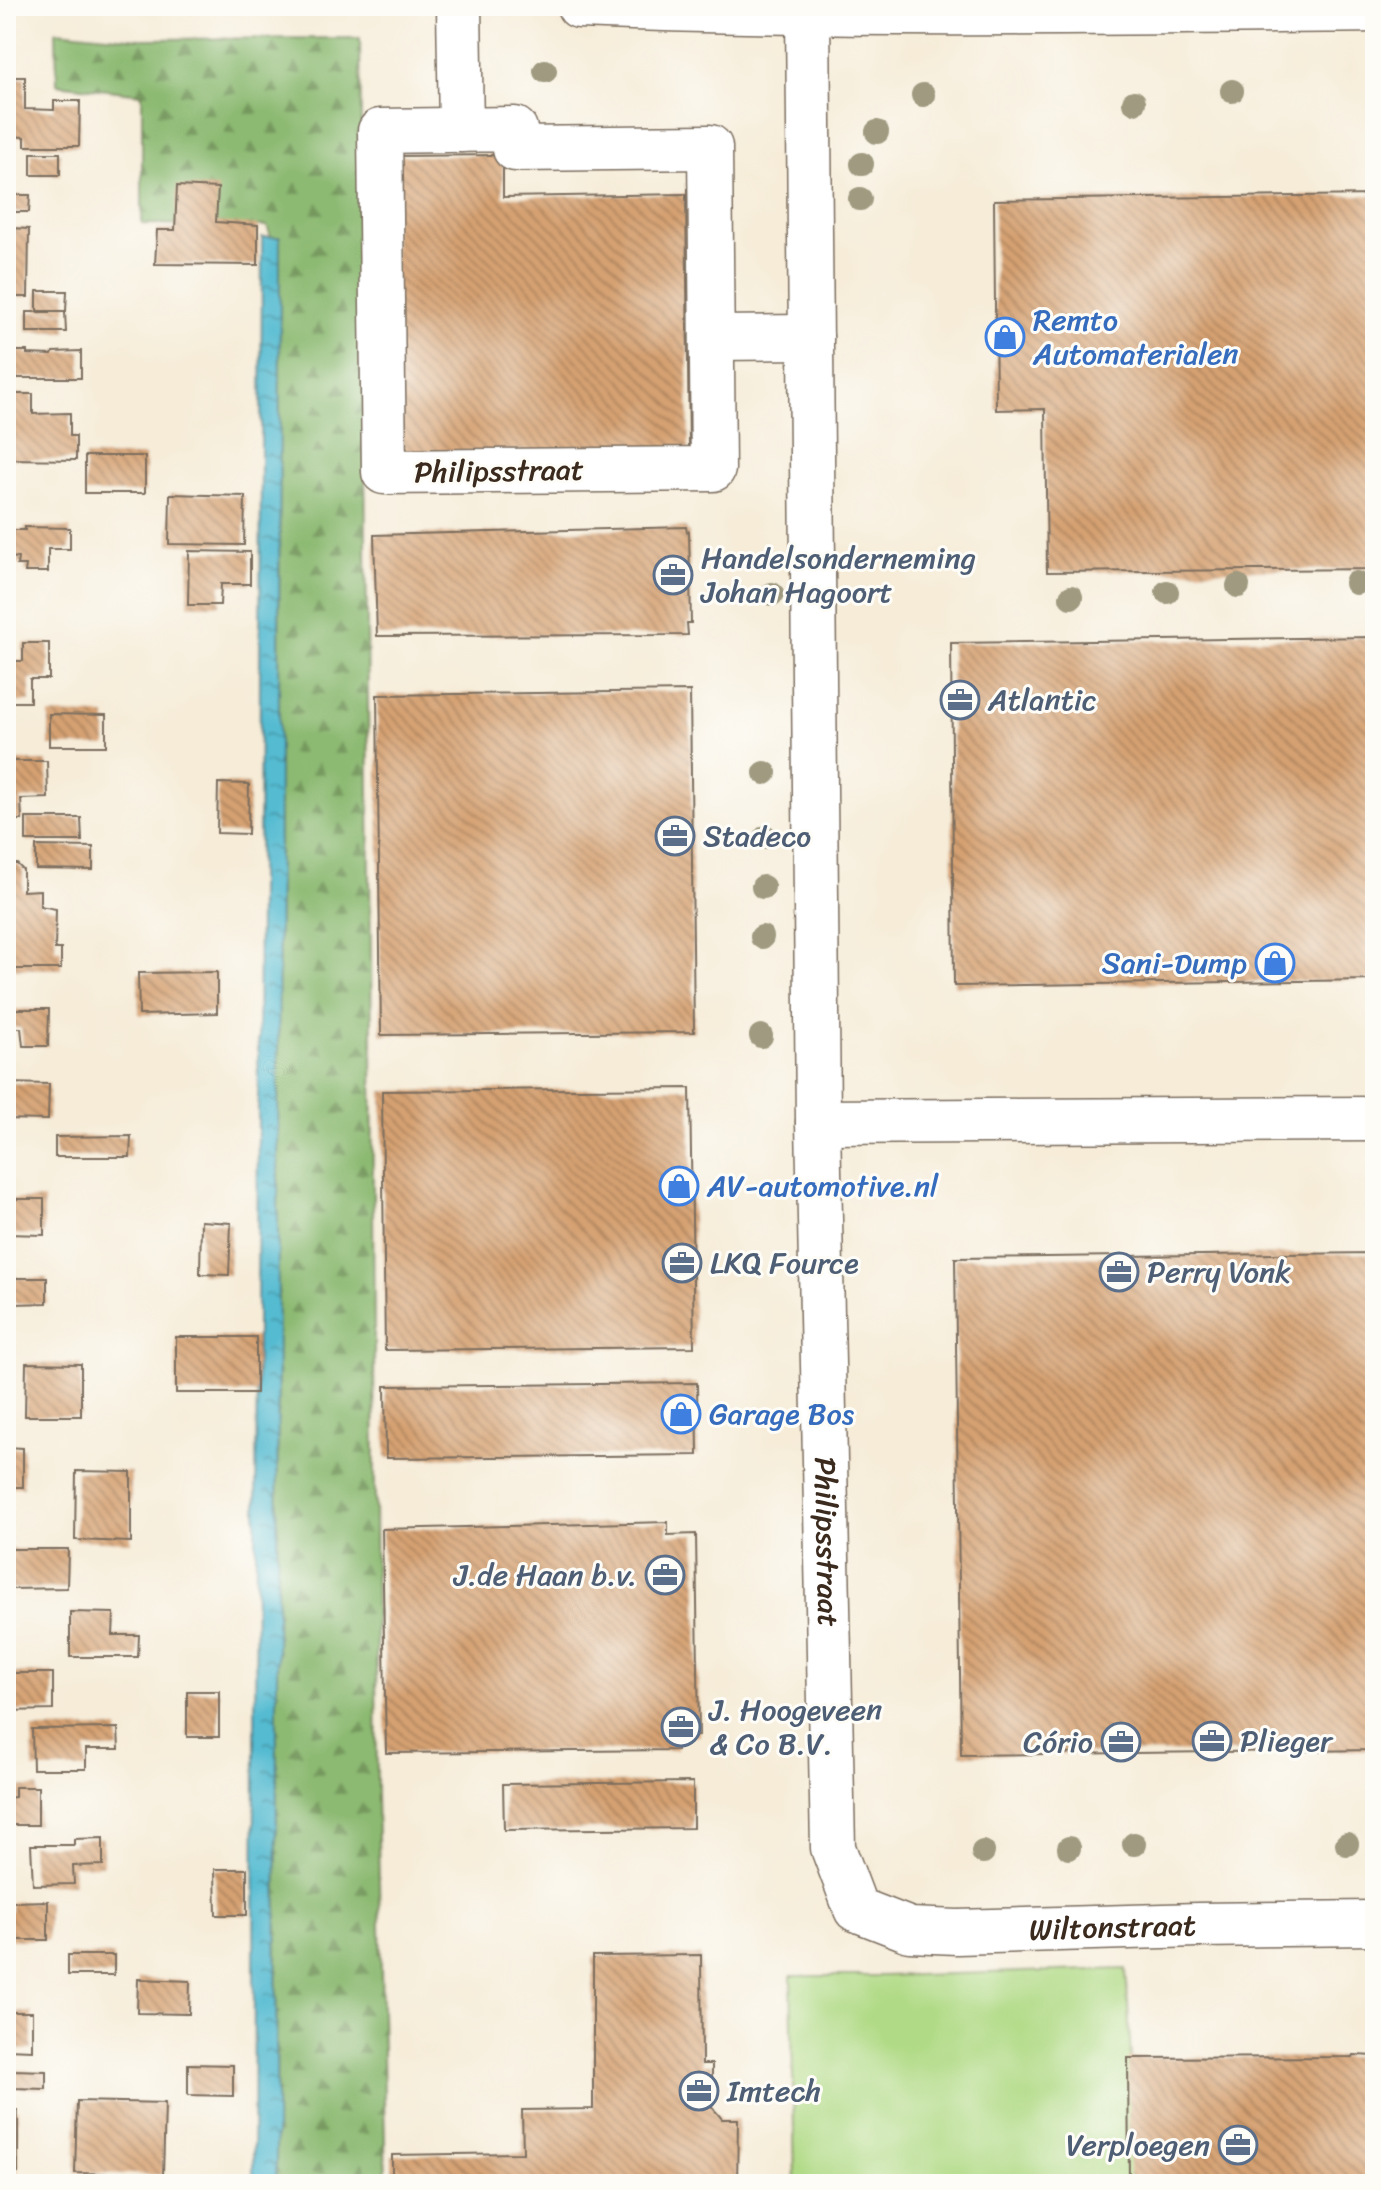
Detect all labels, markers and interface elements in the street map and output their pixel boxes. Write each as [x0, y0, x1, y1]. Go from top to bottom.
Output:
place label: Remto Automaterialen [1032, 293, 1239, 381]
shop icon: Remto Automaterialen [984, 316, 1026, 358]
street label: Philipsstraat [413, 443, 585, 499]
place label: Handelsonderneming Johan Hagoort [700, 531, 976, 619]
office icon: Handelsonderneming Johan Hagoort [652, 554, 694, 596]
place label: Atlantic [987, 673, 1097, 727]
office icon: Atlantic [939, 679, 981, 721]
place label: Stadeco [703, 809, 811, 863]
office icon: Stadeco [654, 815, 696, 857]
place label: Sani-Dump [1102, 936, 1247, 990]
shop icon: Sani-Dump [1254, 942, 1296, 984]
place label: AV-automotive.nl [706, 1159, 939, 1213]
shop icon: AV-automotive.nl [658, 1165, 700, 1207]
place label: LKQ Fource [710, 1236, 859, 1290]
office icon: LKQ Fource [661, 1242, 703, 1284]
place label: Perry Vonk [1147, 1245, 1291, 1299]
office icon: Perry Vonk [1098, 1251, 1140, 1293]
place label: Garage Bos [709, 1387, 855, 1441]
shop icon: Garage Bos [660, 1393, 702, 1435]
street label: Philipsstraat [798, 1456, 855, 1628]
place label: J.de Haan b.v. [453, 1548, 637, 1602]
office icon: J.de Haan b.v. [644, 1554, 686, 1596]
place label: J. Hoogeveen & Co B.V. [708, 1683, 882, 1771]
office icon: J. Hoogeveen & Co B.V. [660, 1706, 702, 1748]
place label: Plieger [1240, 1714, 1334, 1768]
place label: Cório [1023, 1715, 1093, 1769]
office icon: Plieger [1191, 1720, 1233, 1762]
office icon: Cório [1100, 1721, 1142, 1763]
street label: Wiltonstraat [1028, 1898, 1197, 1957]
place label: Imtech [726, 2064, 821, 2118]
office icon: Imtech [678, 2070, 720, 2112]
place label: Verploegen [1066, 2118, 1210, 2172]
office icon: Verploegen [1217, 2124, 1259, 2166]

